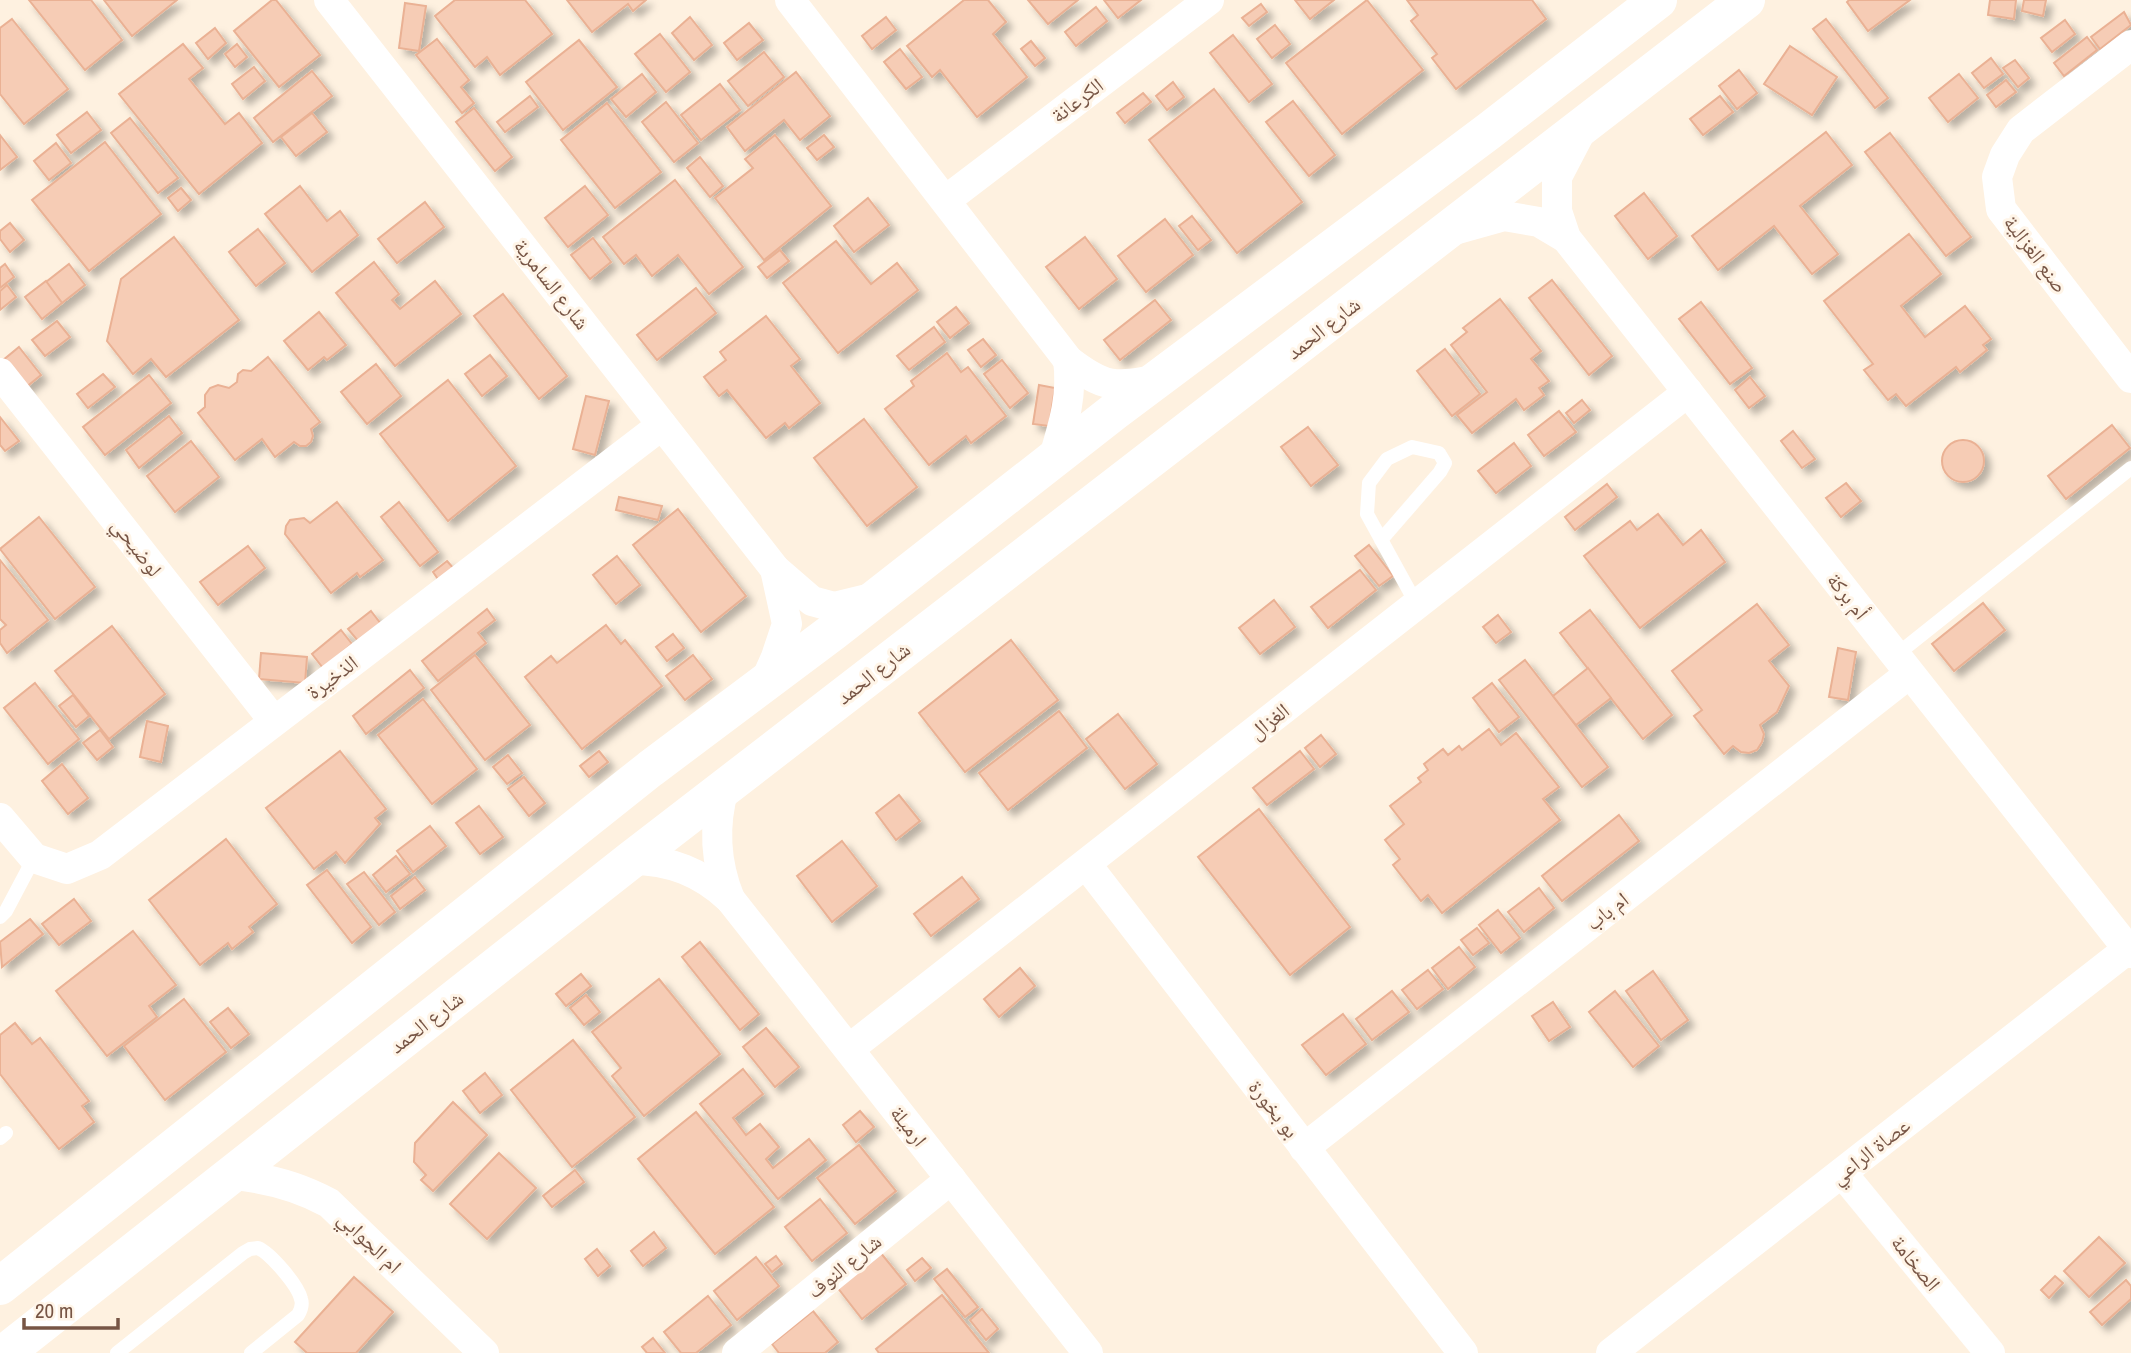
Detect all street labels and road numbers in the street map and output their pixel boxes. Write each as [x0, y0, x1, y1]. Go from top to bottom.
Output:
street label: الكرعانة [1045, 71, 1109, 129]
street label: صنع الغزالية [1997, 209, 2075, 299]
street label: شارع السامرية [507, 232, 597, 336]
street label: شارع الحمد [1280, 290, 1366, 366]
street label: لوضيحي [103, 512, 169, 584]
street label: أم بركة [1820, 566, 1876, 626]
street label: شارع الحمد [830, 635, 916, 711]
street label: الذخيرة [300, 648, 364, 706]
street label: الغزال [1243, 696, 1295, 746]
street label: ام باب [1579, 885, 1635, 937]
street label: شارع الحمد [383, 984, 469, 1060]
street label: بو بخورة [1242, 1074, 1306, 1144]
street label: ارميلة [884, 1099, 934, 1153]
street label: عصاة الراعي [1824, 1111, 1918, 1193]
street label: ام الجوابي [330, 1204, 408, 1281]
street label: شارع النوف [801, 1227, 887, 1305]
street label: الصخامة [1885, 1229, 1947, 1297]

